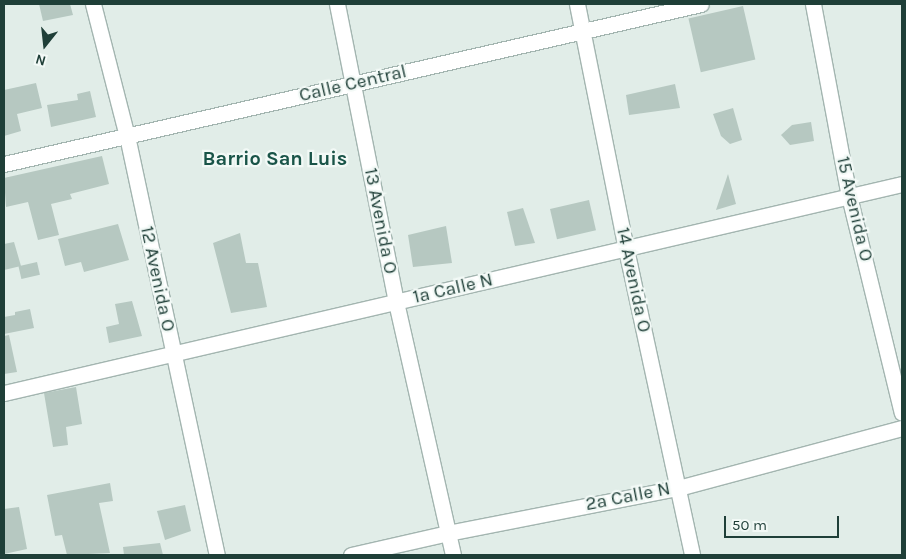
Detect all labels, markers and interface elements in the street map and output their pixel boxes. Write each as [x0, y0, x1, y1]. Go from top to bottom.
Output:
north arrow [20, 20, 70, 70]
text: N [34, 50, 48, 69]
street label: Calle Central [297, 61, 409, 107]
district label: Barrio San Luis [203, 146, 347, 170]
street label: 15 Avenida O [831, 154, 877, 264]
street label: 13 Avenida O [359, 166, 401, 276]
street label: 12 Avenida O [135, 224, 179, 334]
street label: 14 Avenida O [611, 225, 655, 335]
street label: 1a Calle N [411, 269, 495, 309]
street label: 2a Calle N [584, 478, 672, 516]
scale bar [726, 506, 841, 538]
text: 50 m [732, 516, 767, 534]

